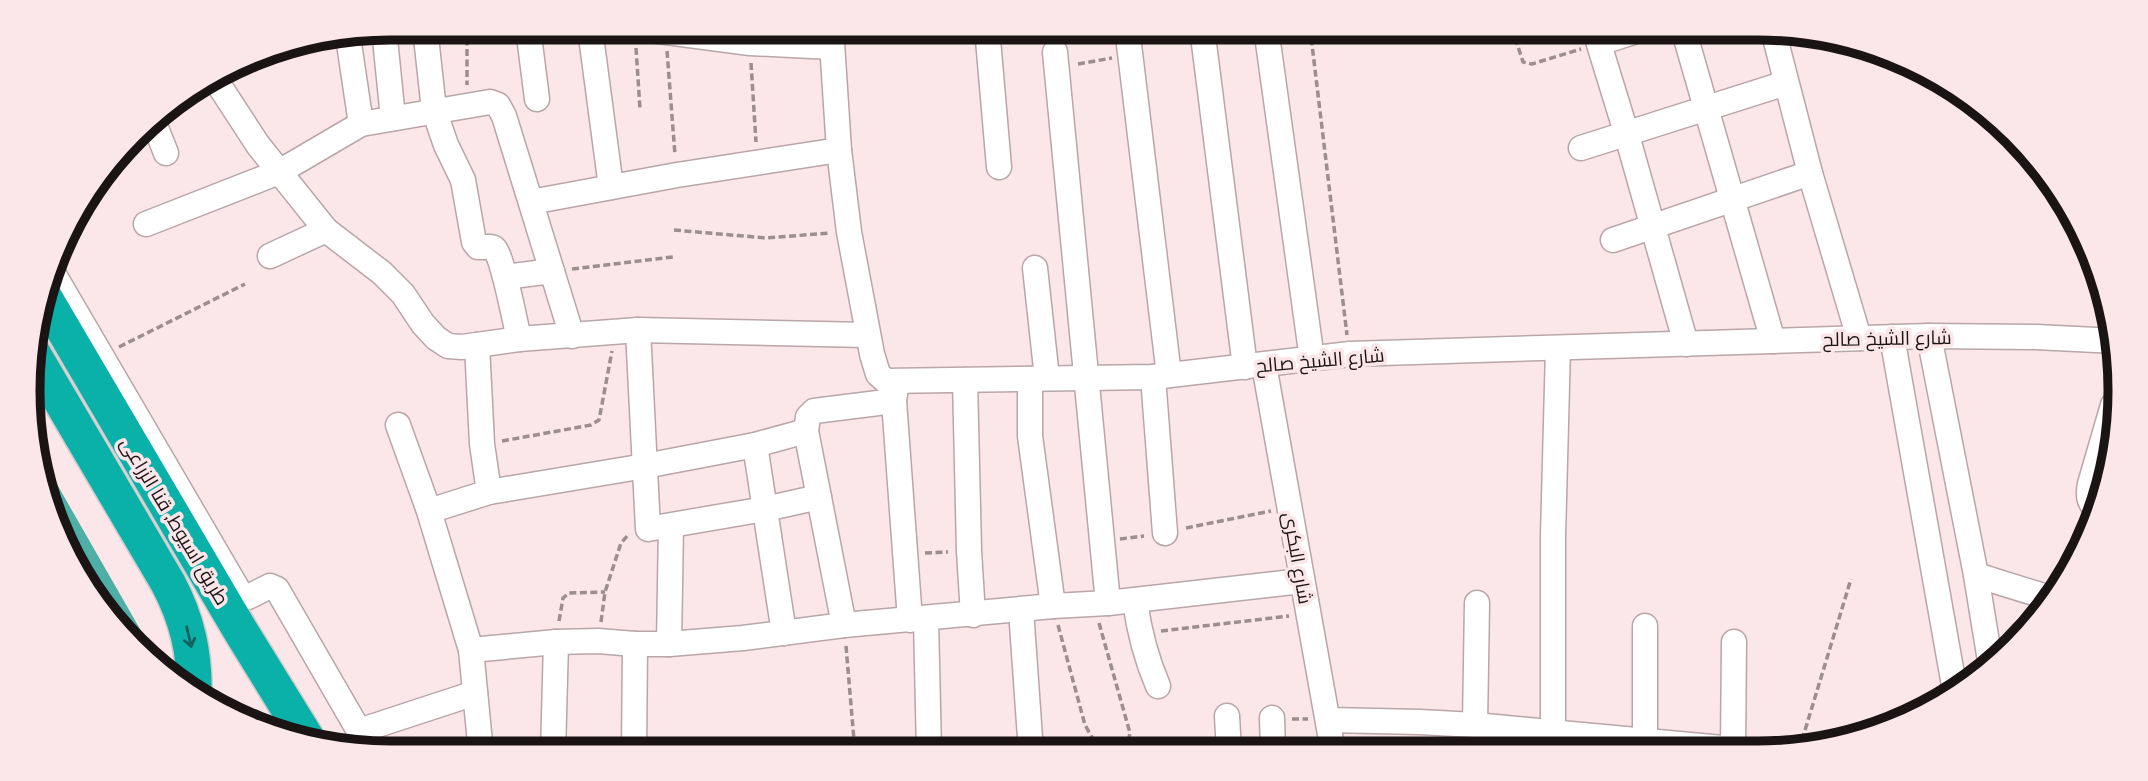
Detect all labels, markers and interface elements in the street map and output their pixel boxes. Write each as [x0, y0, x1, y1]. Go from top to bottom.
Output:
street label: شارع الشيخ صالح [1822, 325, 1952, 353]
street label: شارع الشيخ صالح [1255, 342, 1386, 380]
street label: طريق اسيوط, قنا الزراعى [115, 433, 235, 610]
street label: شارع البكرى [1276, 510, 1318, 606]
one-way arrow [183, 625, 196, 648]

